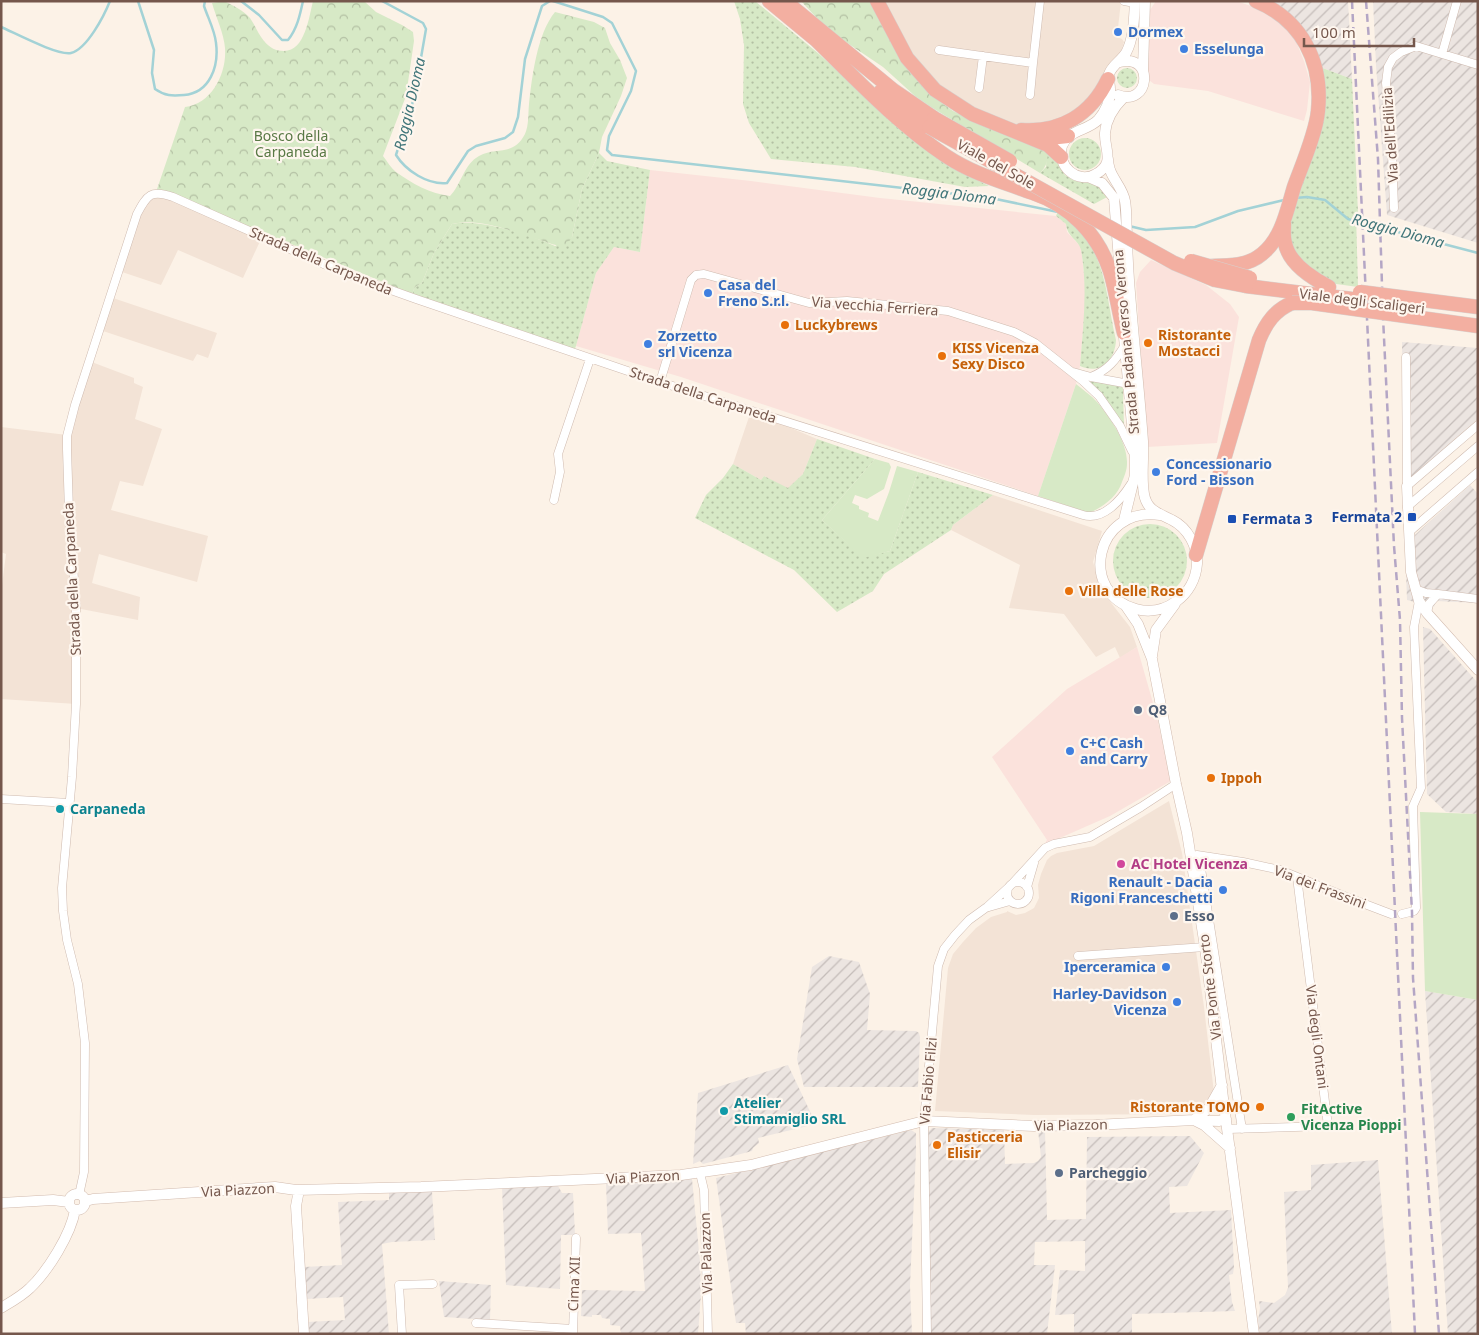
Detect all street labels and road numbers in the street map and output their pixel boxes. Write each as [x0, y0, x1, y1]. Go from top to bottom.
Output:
street label: Via dell'Edilizia [1377, 87, 1402, 183]
street label: Viale del Sole [954, 134, 1039, 193]
street label: Strada della Carpaneda [247, 222, 396, 299]
street label: Strada Padana verso Verona [1108, 249, 1143, 435]
street label: Viale degli Scaligeri [1298, 283, 1426, 318]
street label: Via vecchia Ferriera [811, 292, 939, 319]
street label: Strada della Carpaneda [627, 362, 779, 427]
street label: Strada della Carpaneda [58, 502, 85, 656]
street label: Via dei Frassini [1271, 860, 1369, 913]
street label: Via Ponte Storto [1194, 933, 1225, 1041]
street label: Via degli Ontani [1302, 984, 1333, 1090]
street label: Via Fabio Filzi [914, 1036, 941, 1125]
street label: Via Piazzon [1034, 1114, 1108, 1135]
street label: Via Piazzon [606, 1165, 680, 1188]
street label: Via Piazzon [201, 1178, 275, 1201]
street label: Via Palazzon [695, 1212, 716, 1294]
street label: Cima XII [563, 1256, 584, 1312]

